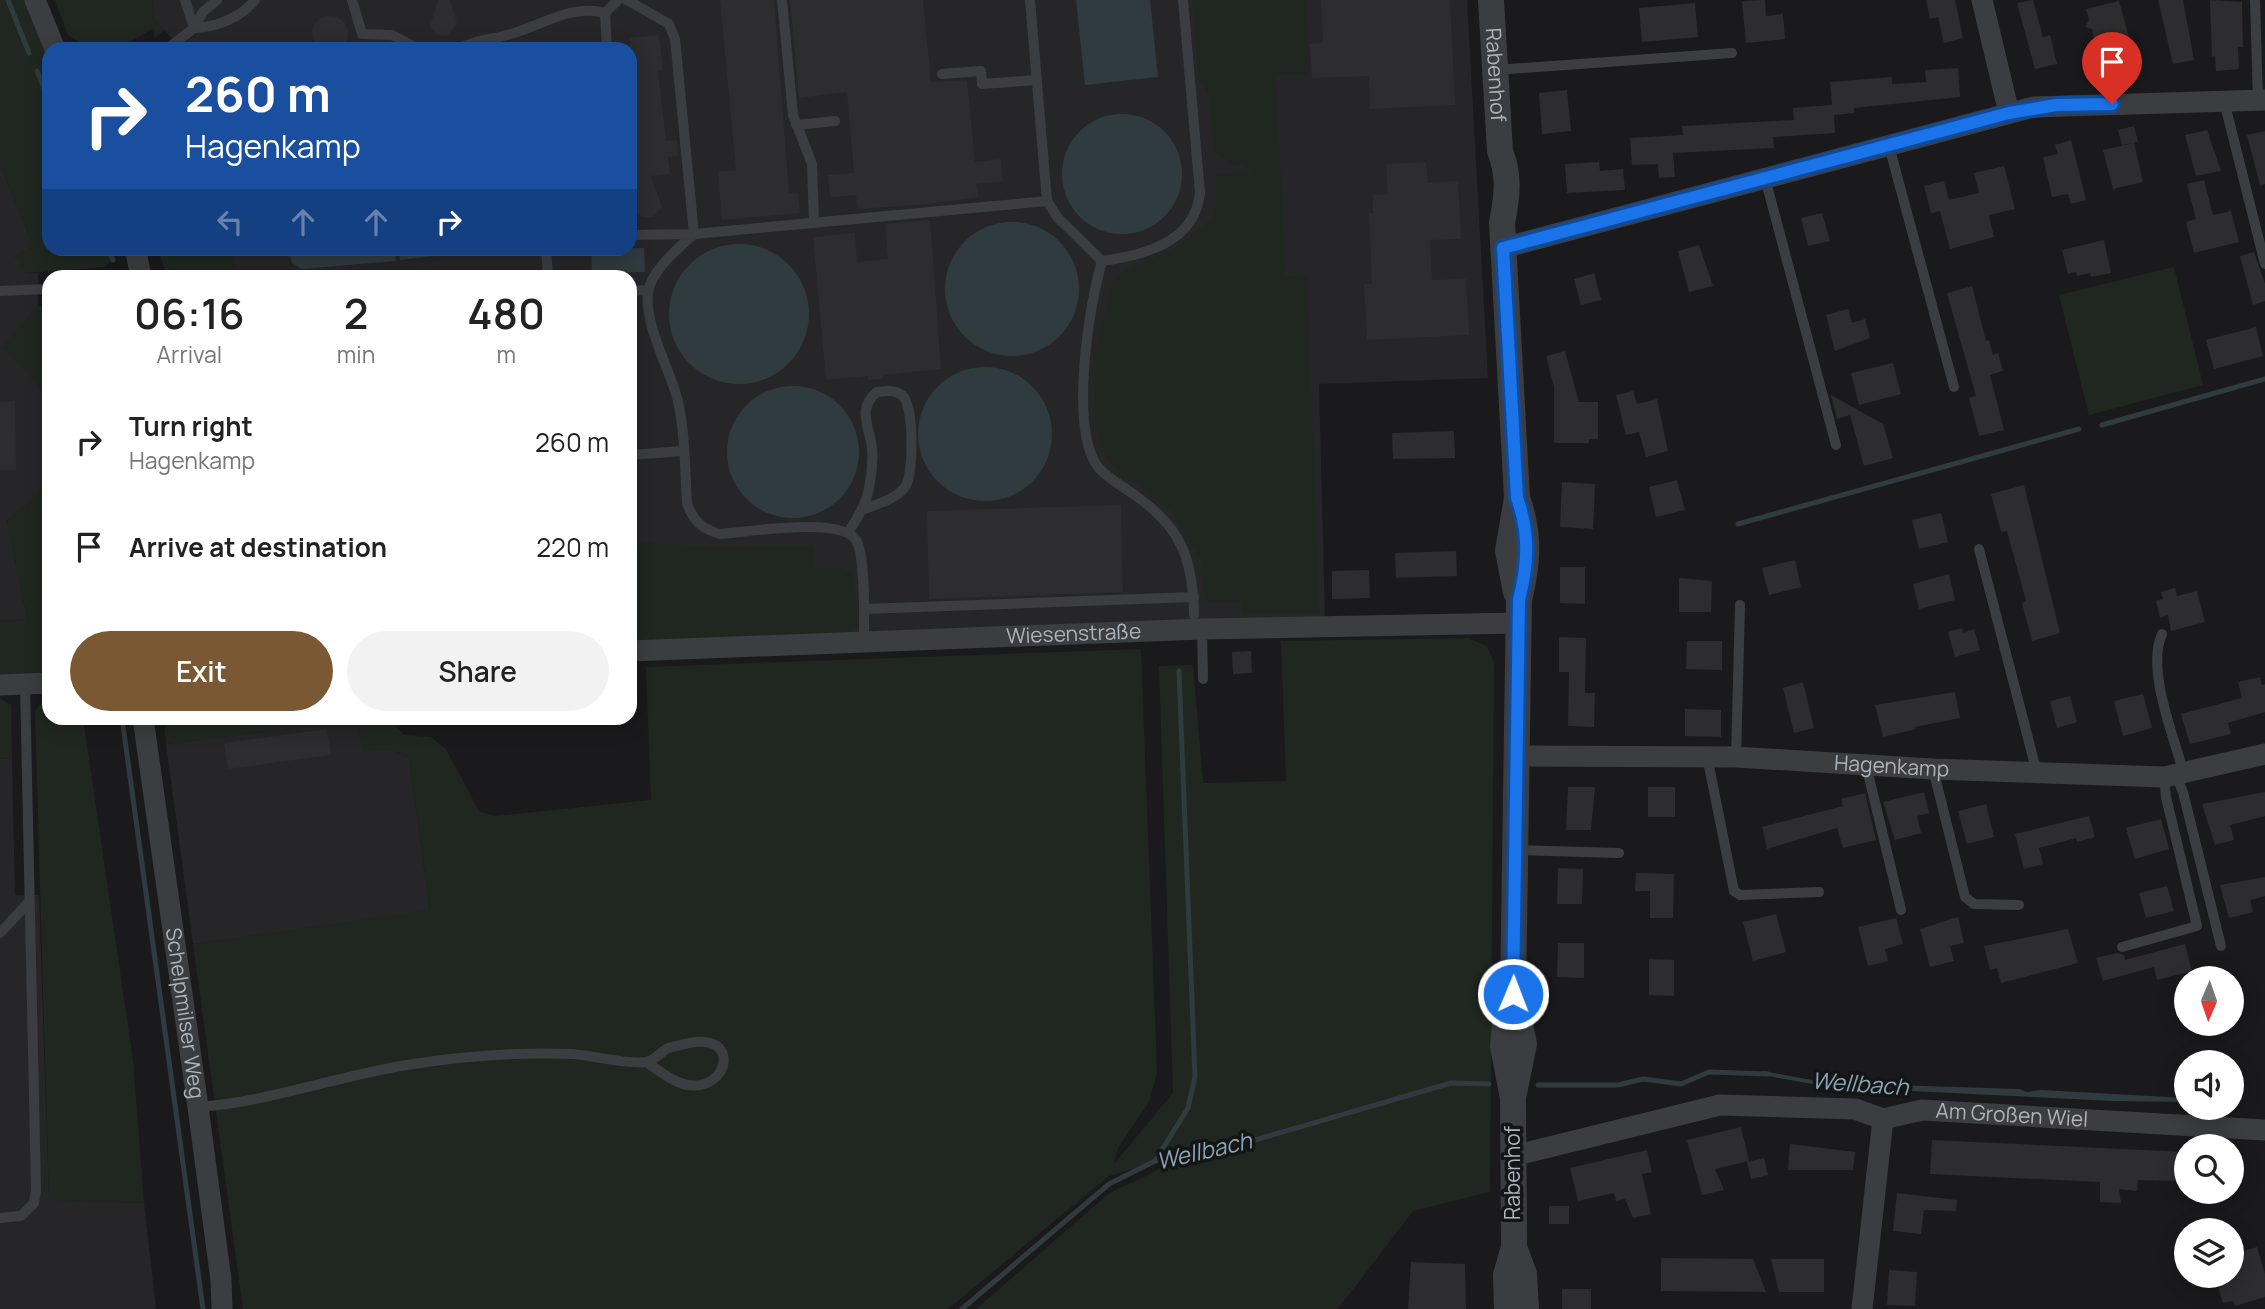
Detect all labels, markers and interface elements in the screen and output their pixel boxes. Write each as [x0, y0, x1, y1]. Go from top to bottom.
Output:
street label: Rabenhof [1480, 27, 1513, 123]
pin [2082, 32, 2142, 104]
icon: arrive [2093, 43, 2131, 81]
text: 260 m [185, 60, 331, 127]
icon: right [70, 70, 161, 161]
text: Hagenkamp [185, 124, 361, 168]
icon: left [211, 203, 249, 241]
icon: ahead [284, 203, 322, 241]
icon: ahead [357, 203, 395, 241]
icon: right [430, 203, 468, 241]
text: 06:16 [134, 284, 245, 342]
text: 2 [344, 284, 368, 342]
text: 480 [467, 284, 545, 342]
text: Arrival [157, 338, 222, 370]
text: min [337, 338, 375, 370]
text: m [496, 338, 516, 370]
text: Turn right [129, 408, 253, 444]
icon: right [70, 423, 108, 461]
text: 260 m [535, 424, 609, 460]
text: Hagenkamp [129, 444, 255, 476]
icon: arrive [70, 528, 108, 566]
text: Arrive at destination [129, 529, 387, 565]
text: 220 m [536, 529, 609, 565]
street label: Wiesenstraße [1006, 616, 1142, 650]
button: Exit [70, 631, 333, 711]
button: Share [347, 631, 609, 711]
street label: Hagenkamp [1833, 748, 1950, 783]
street label: Schelpmilser Weg [160, 926, 212, 1100]
position arrow [1476, 957, 1550, 1031]
north arrow [2174, 966, 2244, 1036]
map controls [2174, 966, 2244, 1288]
button: sound [2174, 1050, 2244, 1120]
water label: Wellbach [1811, 1064, 1911, 1102]
street label: Am Großen Wiel [1935, 1096, 2089, 1133]
water label: Wellbach [1153, 1123, 1256, 1177]
street label: Rabenhof [1498, 1125, 1526, 1220]
button: search [2174, 1134, 2244, 1204]
button: layers [2174, 1218, 2244, 1288]

